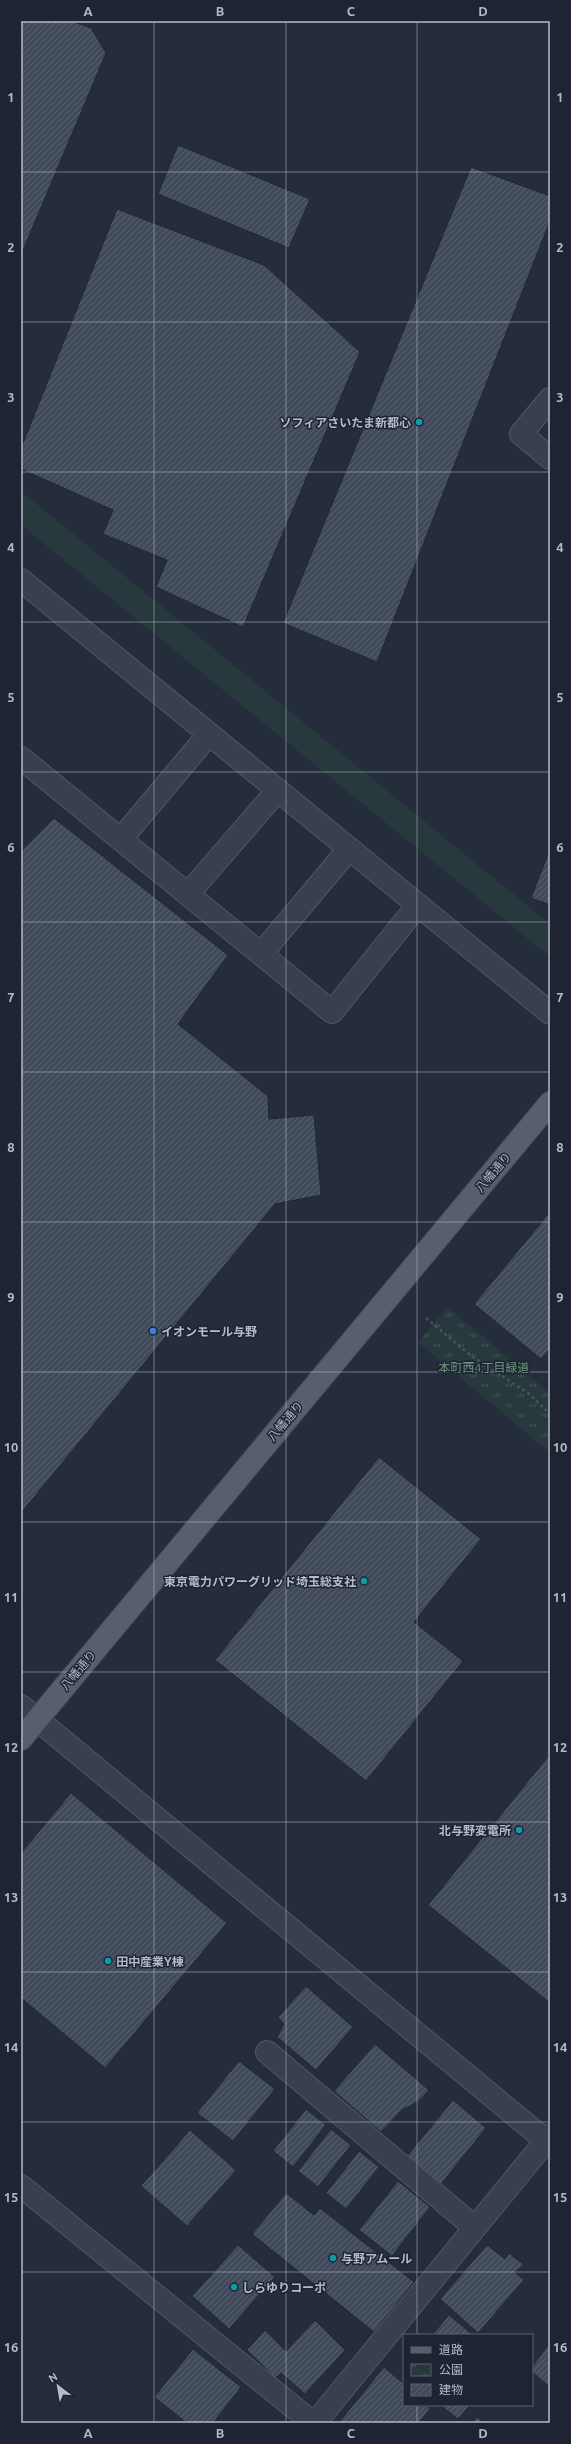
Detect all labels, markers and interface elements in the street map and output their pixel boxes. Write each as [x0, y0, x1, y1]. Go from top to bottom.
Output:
text: A [83, 4, 93, 18]
text: B [216, 4, 225, 18]
text: C [347, 4, 356, 18]
text: D [478, 4, 488, 18]
text: 1 [7, 90, 15, 104]
text: 1 [556, 90, 564, 104]
text: 2 [7, 240, 15, 254]
text: 2 [556, 240, 564, 254]
text: 3 [7, 390, 15, 404]
text: 3 [556, 390, 564, 404]
place label: ソフィアさいたま新都心 [280, 416, 411, 429]
marker: ソフィアさいたま新都心 [414, 417, 424, 427]
text: 4 [7, 540, 15, 554]
text: 4 [556, 540, 564, 554]
text: 5 [7, 690, 15, 704]
text: 5 [556, 690, 564, 704]
text: 6 [7, 840, 15, 854]
text: 6 [556, 840, 564, 854]
text: 7 [7, 990, 15, 1004]
text: 7 [556, 990, 564, 1004]
text: 8 [7, 1140, 15, 1154]
text: 8 [556, 1140, 564, 1154]
street label: 八幡通り [473, 1149, 513, 1195]
text: 9 [7, 1290, 15, 1304]
text: 9 [556, 1290, 564, 1304]
place label: イオンモール与野 [161, 1325, 257, 1338]
marker: イオンモール与野 [148, 1326, 158, 1336]
park label: 本町西4丁目緑道 [439, 1361, 529, 1374]
street label: 八幡通り [265, 1398, 305, 1444]
text: 10 [4, 1440, 18, 1454]
text: 10 [553, 1440, 567, 1454]
place label: 東京電力パワーグリッド埼玉総支社 [164, 1575, 356, 1588]
marker: 東京電力パワーグリッド埼玉総支社 [359, 1576, 369, 1586]
text: 11 [4, 1590, 18, 1604]
text: 11 [553, 1590, 567, 1604]
street label: 八幡通り [58, 1647, 98, 1693]
text: 12 [4, 1740, 18, 1754]
text: 12 [553, 1740, 567, 1754]
place label: 北与野変電所 [439, 1824, 511, 1837]
marker: 北与野変電所 [514, 1825, 524, 1835]
text: 13 [4, 1890, 18, 1904]
text: 13 [553, 1890, 567, 1904]
place label: 田中産業Y棟 [116, 1955, 184, 1968]
marker: 田中産業Y棟 [103, 1956, 113, 1966]
text: 14 [4, 2040, 18, 2054]
text: 14 [553, 2040, 567, 2054]
text: 15 [4, 2190, 18, 2204]
text: 15 [553, 2190, 567, 2204]
place label: 与野アムール [341, 2252, 412, 2265]
marker: 与野アムール [328, 2253, 338, 2263]
place label: しらゆりコーポ [242, 2281, 326, 2294]
marker: しらゆりコーポ [229, 2282, 239, 2292]
legend [403, 2334, 533, 2406]
text: 16 [4, 2340, 18, 2354]
text: 16 [553, 2340, 567, 2354]
text: 道路 [439, 2343, 463, 2356]
text: 公園 [439, 2363, 463, 2376]
north arrow [38, 2366, 78, 2406]
text: N [46, 2370, 59, 2385]
text: 建物 [439, 2383, 463, 2396]
text: A [83, 2426, 93, 2440]
text: B [216, 2426, 225, 2440]
text: C [347, 2426, 356, 2440]
text: D [478, 2426, 488, 2440]

